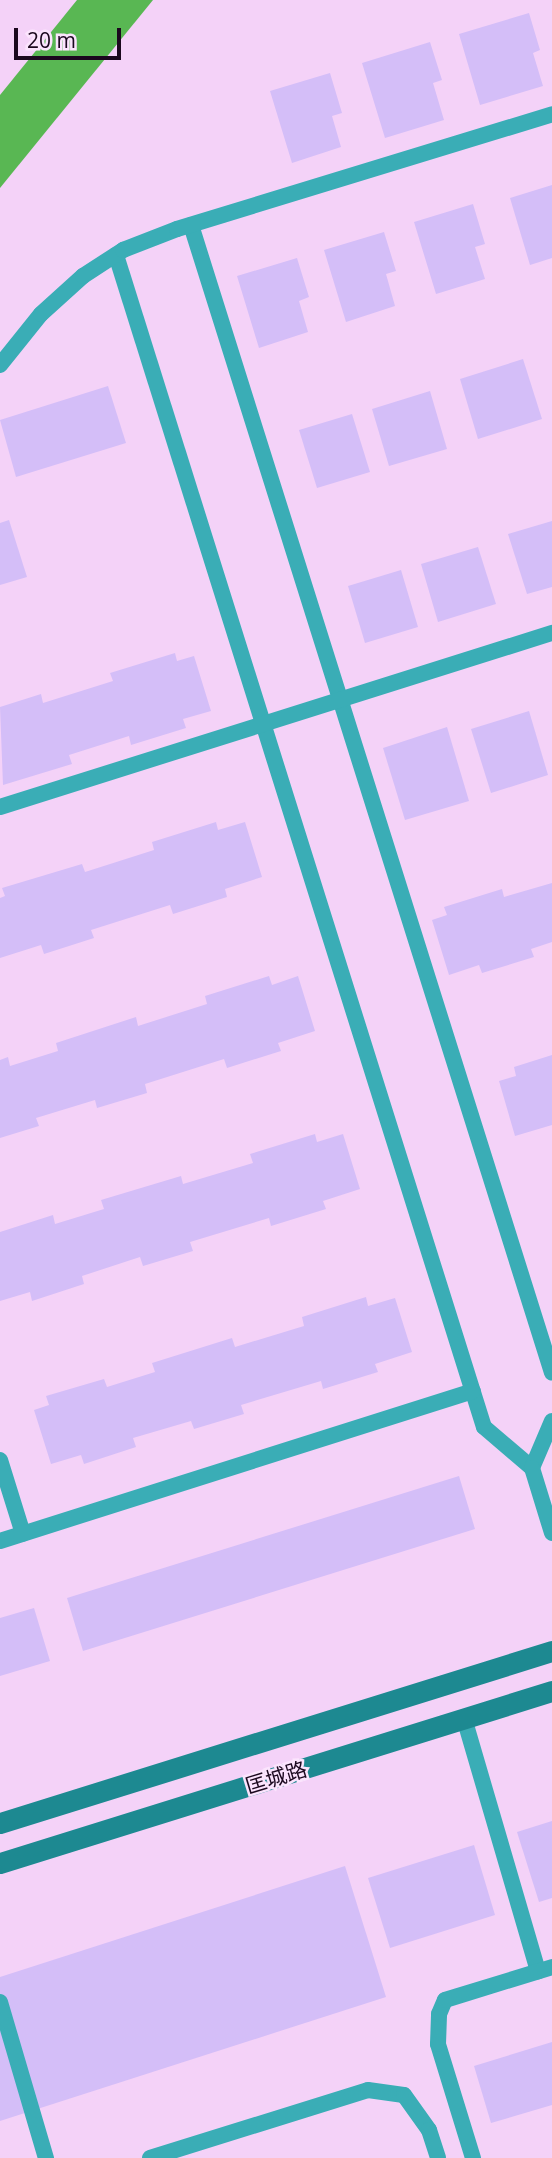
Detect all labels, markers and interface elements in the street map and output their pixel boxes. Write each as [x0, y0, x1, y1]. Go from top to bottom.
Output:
scale bar [18, 14, 124, 58]
text: 20 m [27, 26, 76, 54]
street label: 匡城路 [242, 1756, 310, 1798]

